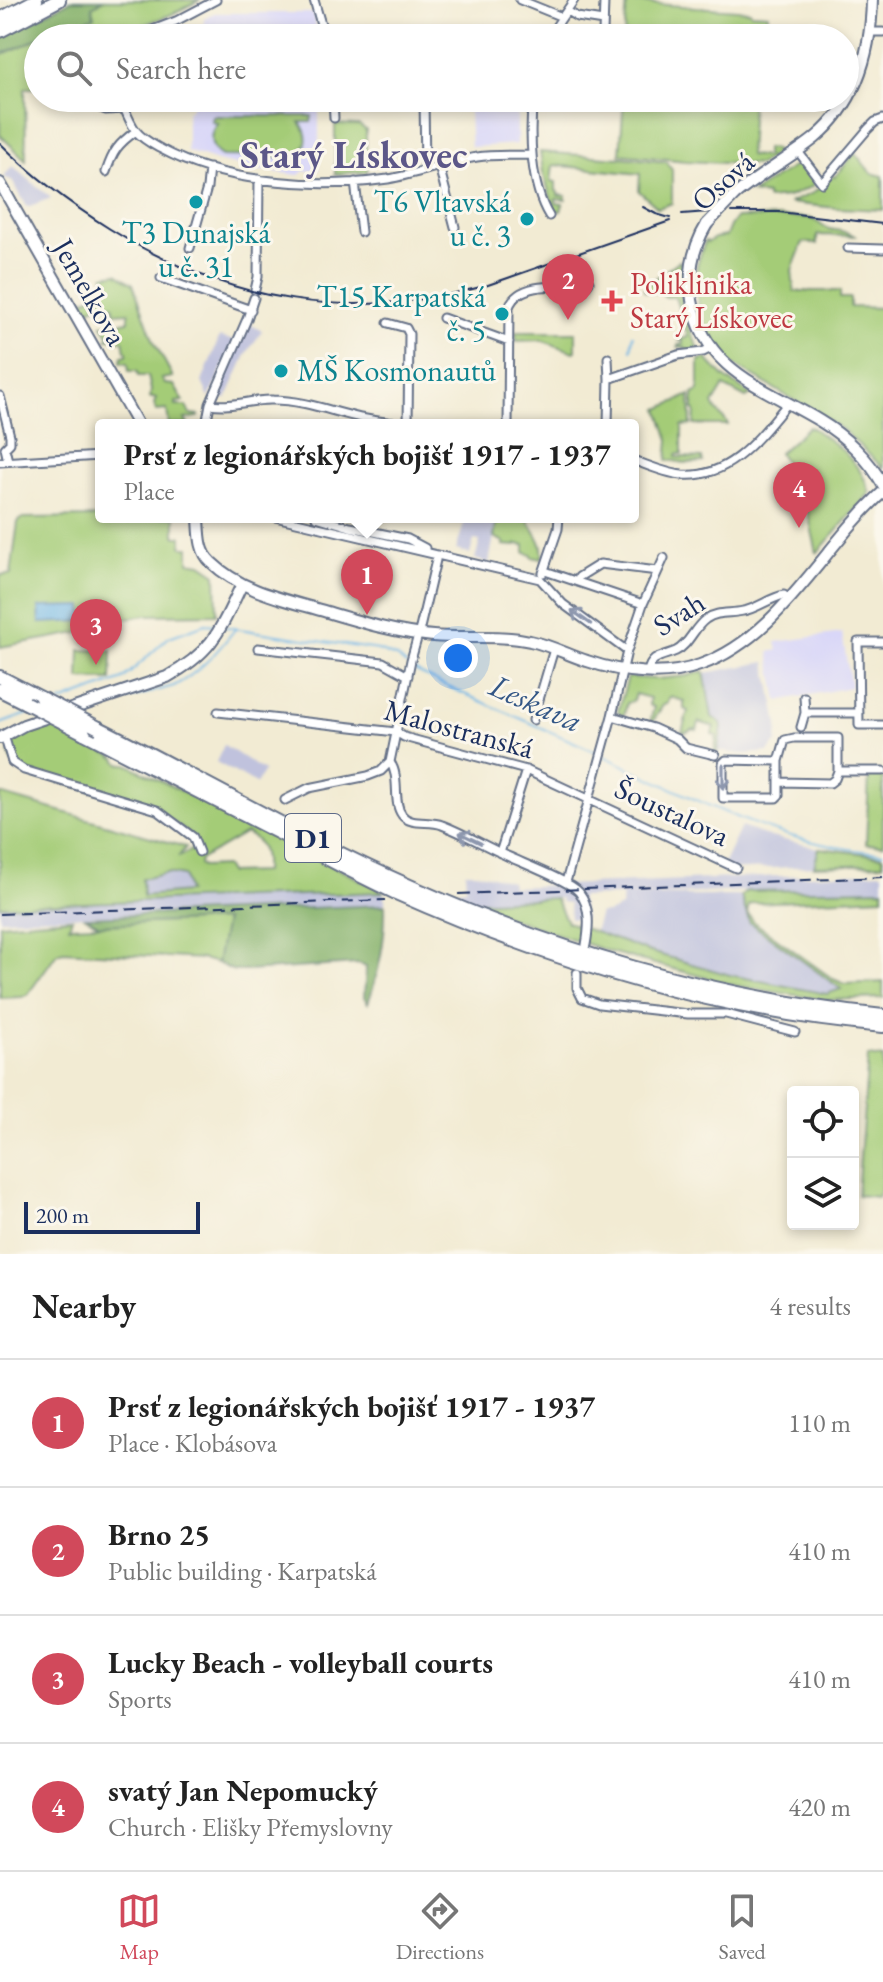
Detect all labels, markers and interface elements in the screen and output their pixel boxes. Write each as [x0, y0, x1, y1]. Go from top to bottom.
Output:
search box [24, 24, 859, 112]
icon: search [52, 46, 96, 90]
text: Search here [116, 49, 246, 88]
district label: Starý Lískovec [240, 130, 468, 179]
street label: Osová [683, 142, 762, 219]
place label: T6 Vltavská u č. 3 [373, 182, 511, 255]
marker: T3 Dunajská u č. 31 [187, 193, 205, 211]
marker: T6 Vltavská u č. 3 [518, 210, 536, 228]
place label: T3 Dunajská u č. 31 [122, 213, 271, 286]
street label: Jemelkova [43, 229, 137, 352]
pin: 2 [542, 254, 594, 320]
place label: Poliklinika Starý Lískovec [630, 264, 794, 337]
place label: T15 Karpatská č. 5 [317, 277, 486, 350]
marker: Poliklinika Starý Lískovec [601, 290, 623, 312]
marker: T15 Karpatská č. 5 [493, 305, 511, 323]
place label: MŠ Kosmonautů [297, 351, 496, 390]
marker: MŠ Kosmonautů [272, 362, 290, 380]
popup [95, 419, 639, 523]
text: Prsť z legionářských bojišť 1917 - 1937 [123, 435, 611, 474]
pin: 4 [773, 462, 825, 528]
text: Place [123, 474, 175, 508]
pin: 1 [341, 549, 393, 615]
street label: Svah [645, 583, 712, 645]
pin: 3 [70, 599, 122, 665]
one-way arrow [571, 609, 592, 626]
your location [438, 638, 478, 678]
water label: Leskava [482, 664, 589, 742]
street label: Malostranská [380, 690, 538, 767]
one-way arrow [715, 763, 731, 789]
street label: Šoustalova [609, 768, 736, 855]
road number: D1 [285, 814, 341, 862]
one-way arrow [458, 830, 482, 845]
map controls [787, 1086, 859, 1230]
button: locate [787, 1086, 859, 1158]
button: layers [787, 1158, 859, 1230]
scale bar [24, 1198, 200, 1234]
text: 200 m [36, 1201, 89, 1230]
text: Nearby [32, 1284, 136, 1328]
text: 4 results [770, 1289, 851, 1323]
text: Prsť z legionářských bojišť 1917 - 1937 [108, 1387, 595, 1426]
text: 1 [51, 1406, 65, 1440]
text: 110 m [788, 1406, 851, 1440]
text: Place · Klobásova [108, 1426, 277, 1460]
text: Brno 25 [108, 1515, 210, 1554]
text: 2 [51, 1534, 65, 1568]
text: 410 m [788, 1534, 851, 1568]
text: Public building · Karpatská [108, 1554, 377, 1588]
text: Lucky Beach - volleyball courts [108, 1643, 493, 1682]
text: 3 [51, 1662, 65, 1696]
text: 410 m [788, 1662, 851, 1696]
text: Sports [108, 1682, 172, 1716]
text: svatý Jan Nepomucký [108, 1771, 378, 1810]
text: 4 [51, 1790, 65, 1824]
text: 420 m [788, 1790, 851, 1824]
text: Church · Elišky Přemyslovny [108, 1810, 393, 1844]
tab: Map [117, 1889, 161, 1966]
tab: Directions [396, 1889, 484, 1966]
tab: Saved [719, 1889, 766, 1966]

